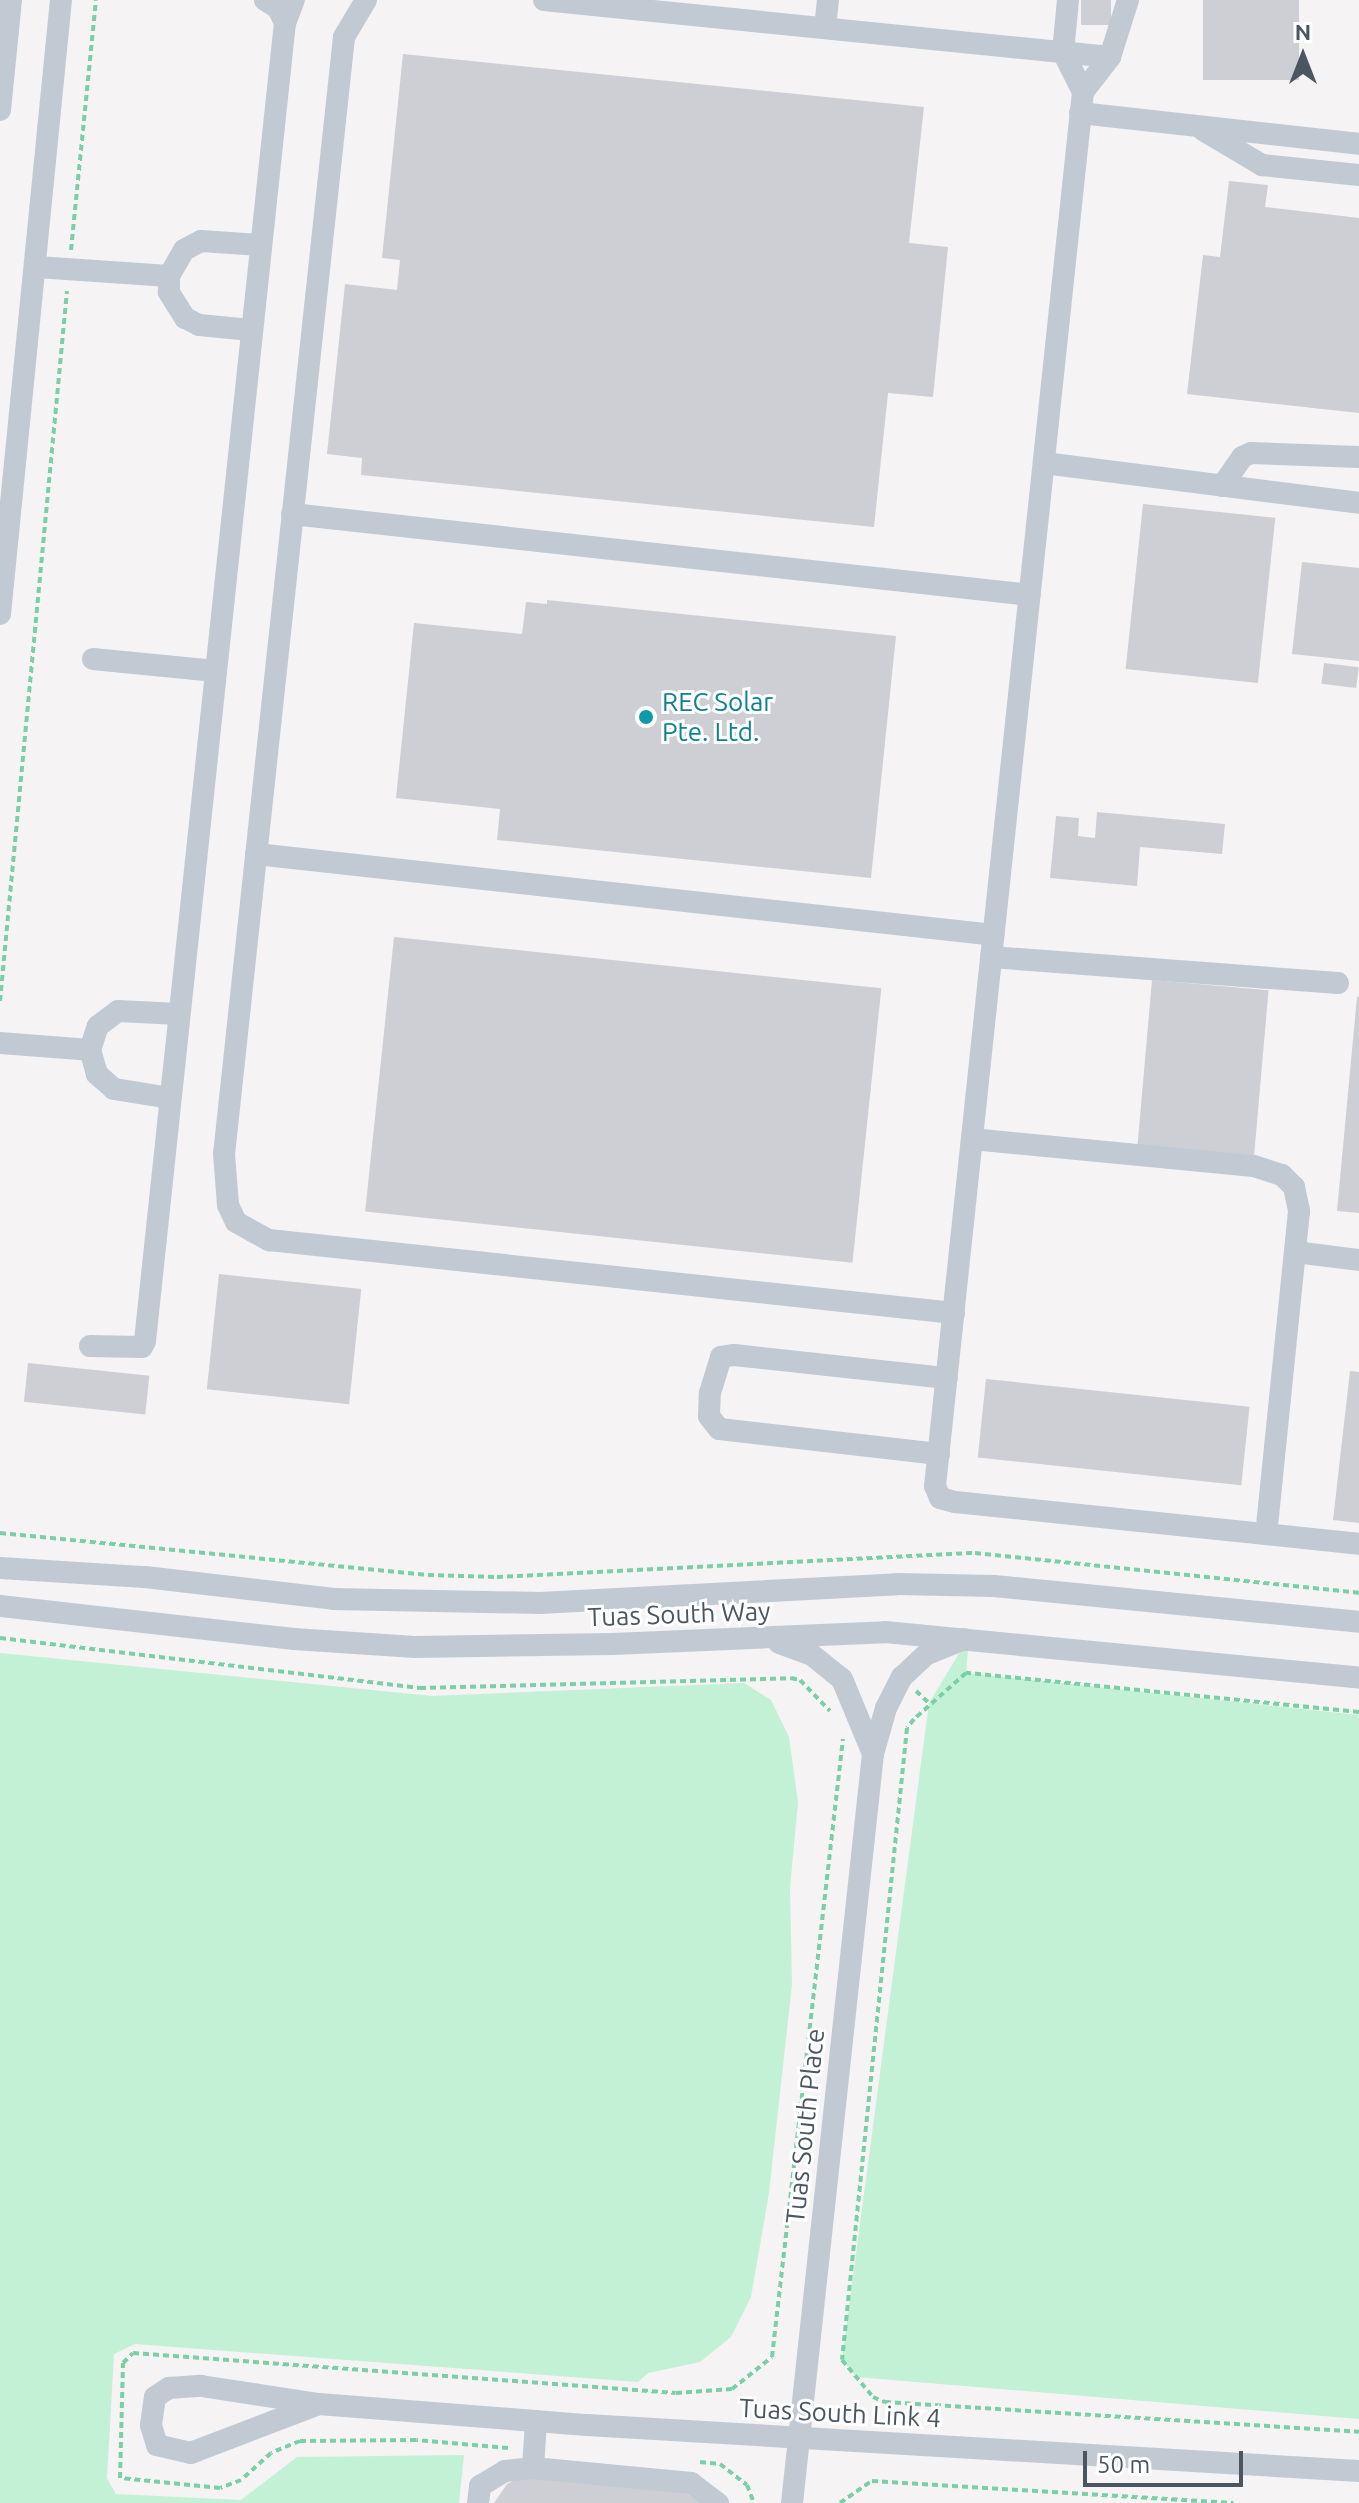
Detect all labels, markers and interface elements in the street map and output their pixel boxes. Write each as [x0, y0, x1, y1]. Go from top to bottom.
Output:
north arrow [1263, 16, 1343, 96]
text: N [1295, 19, 1311, 44]
place label: REC Solar Pte. Ltd. [662, 686, 773, 748]
marker: REC Solar Pte. Ltd. [637, 708, 655, 726]
street label: Tuas South Way [587, 1595, 771, 1633]
street label: Tuas South Place [779, 2027, 831, 2225]
street label: Tuas South Link 4 [738, 2392, 942, 2434]
scale bar [1087, 2435, 1247, 2485]
text: 50 m [1097, 2451, 1150, 2478]

